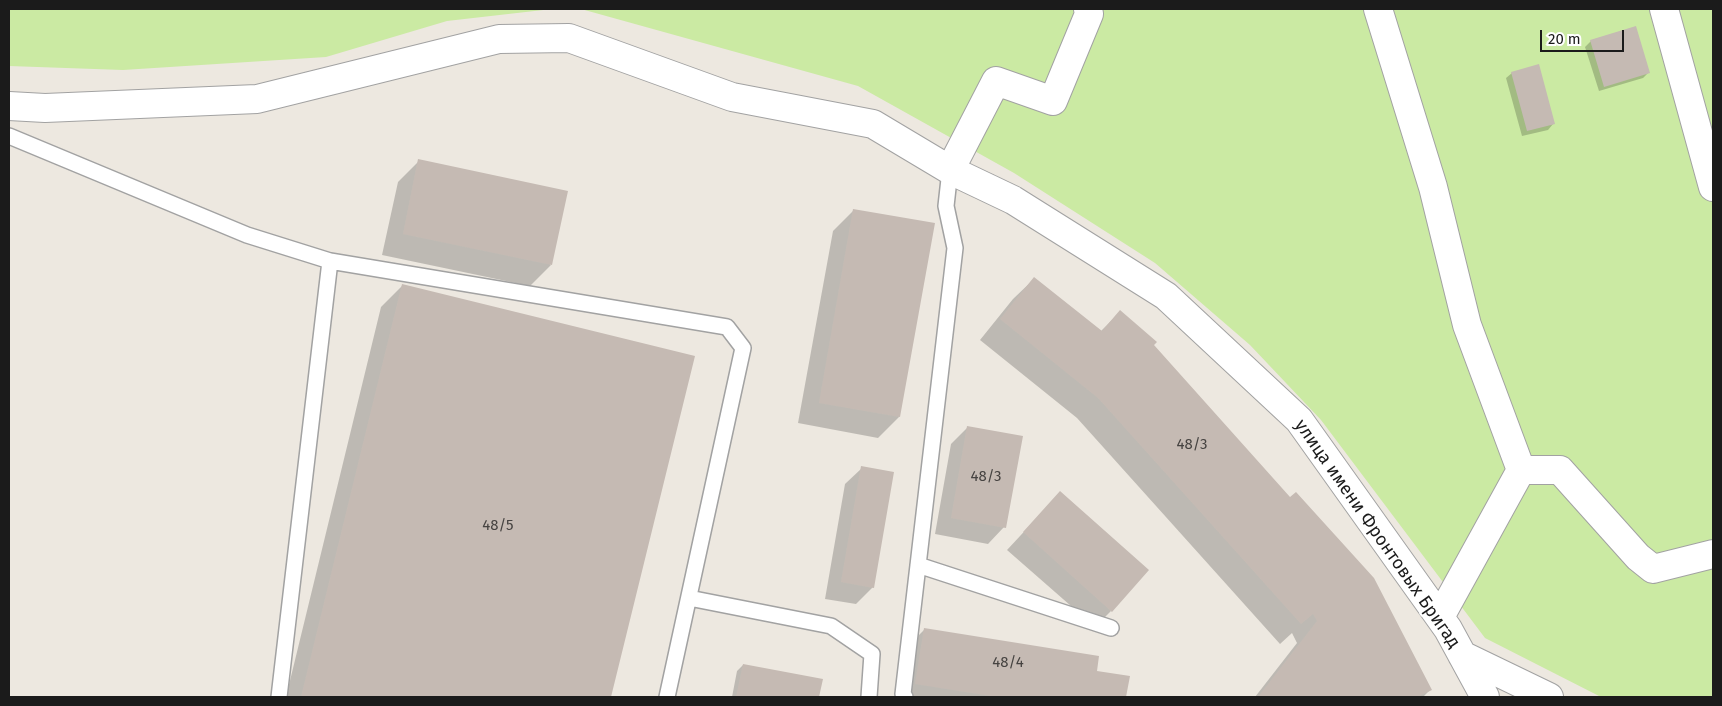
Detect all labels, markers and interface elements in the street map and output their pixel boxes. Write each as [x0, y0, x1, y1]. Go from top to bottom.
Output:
scale bar [1542, 20, 1626, 52]
text: 20 m [1548, 30, 1581, 48]
street label: улица имени Фронтовых Бригад [1289, 415, 1465, 653]
house number: 48/3 [1176, 436, 1208, 454]
house number: 48/3 [970, 468, 1002, 486]
house number: 48/5 [482, 517, 514, 535]
house number: 48/4 [992, 654, 1024, 672]

